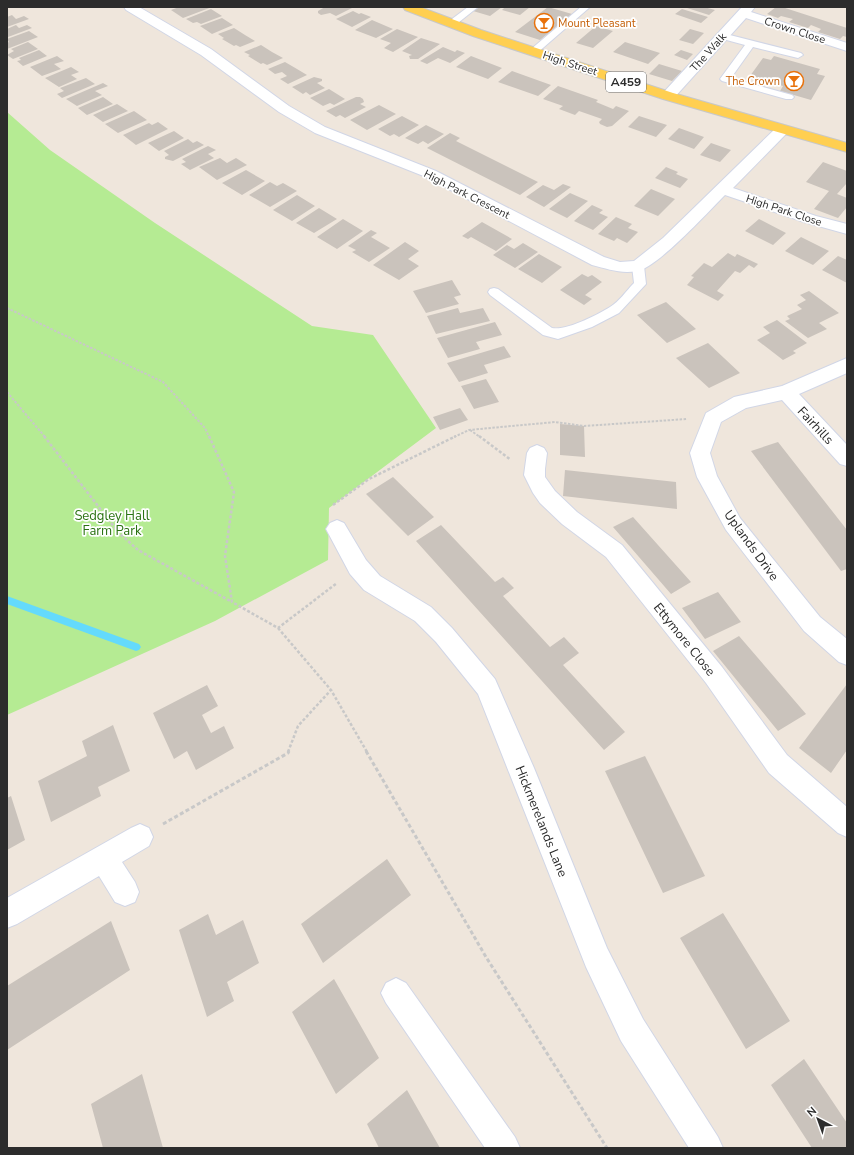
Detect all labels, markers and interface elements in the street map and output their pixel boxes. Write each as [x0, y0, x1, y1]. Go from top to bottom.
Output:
bar icon: Mount Pleasant [533, 12, 555, 34]
street label: Crown Close [762, 14, 827, 47]
place label: Mount Pleasant [558, 16, 636, 31]
street label: The Walk [687, 29, 730, 75]
street label: High Street [541, 48, 599, 79]
bar icon: The Crown [783, 70, 805, 92]
road number: A459 [606, 72, 646, 92]
place label: The Crown [726, 74, 780, 89]
street label: High Park Crescent [421, 166, 512, 223]
street label: High Park Close [744, 191, 824, 230]
street label: Fairhills [793, 403, 837, 449]
park label: Sedgley Hall Farm Park [74, 507, 150, 540]
street label: Uplands Drive [719, 507, 783, 585]
street label: Ettymore Close [649, 599, 719, 680]
street label: Hickmerelands Lane [511, 763, 572, 880]
north arrow [798, 1099, 838, 1139]
text: N [804, 1103, 820, 1120]

